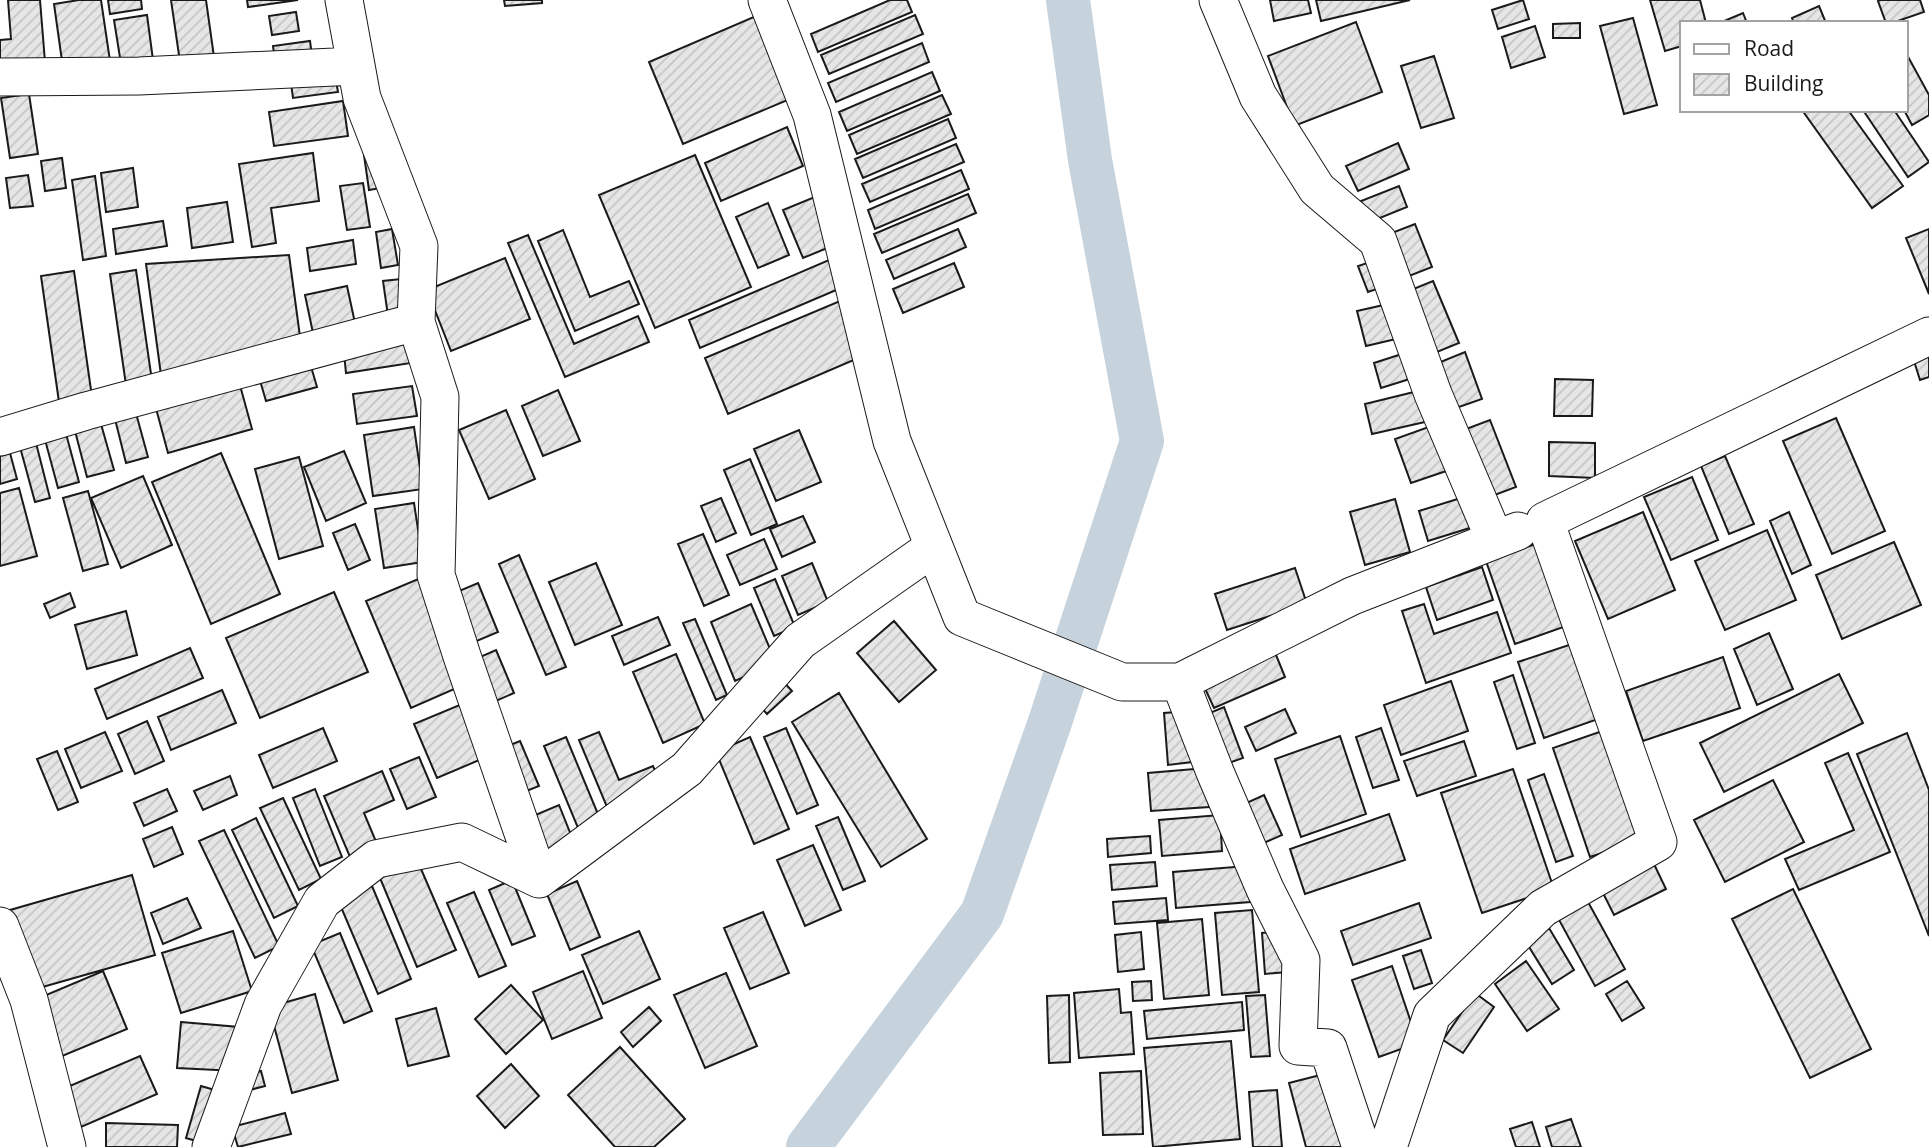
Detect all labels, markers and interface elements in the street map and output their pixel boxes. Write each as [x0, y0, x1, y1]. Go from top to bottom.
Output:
legend [1680, 21, 1908, 112]
text: Road [1744, 34, 1794, 62]
text: Building [1744, 69, 1823, 97]

